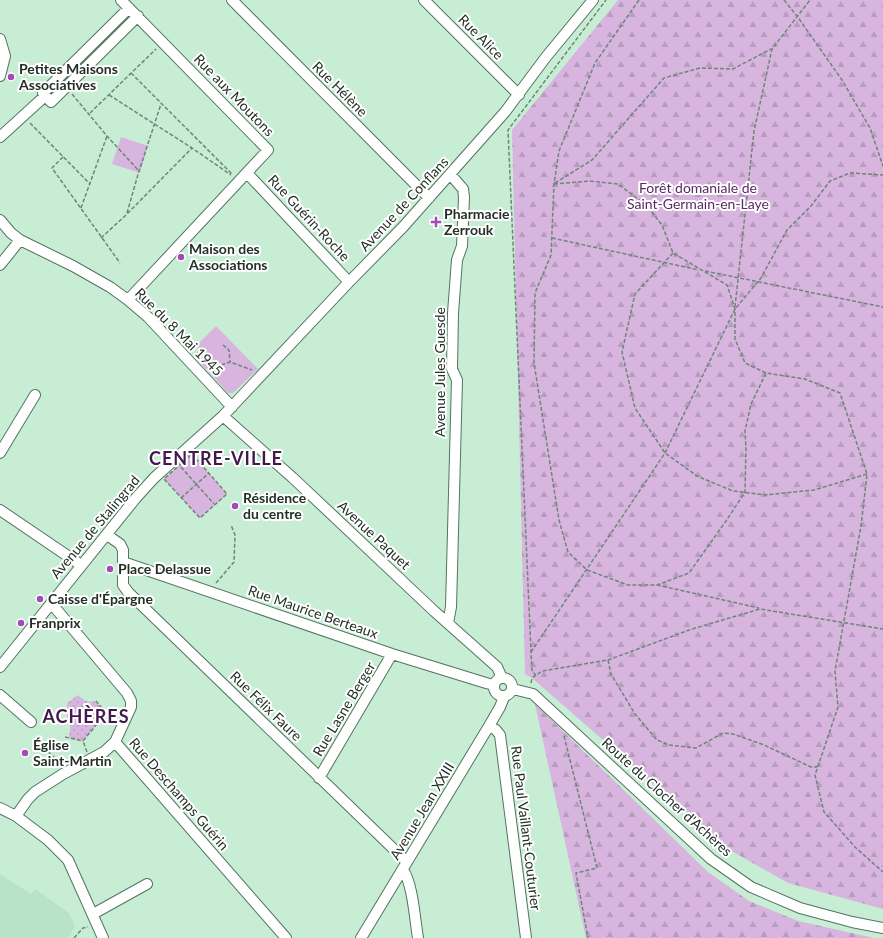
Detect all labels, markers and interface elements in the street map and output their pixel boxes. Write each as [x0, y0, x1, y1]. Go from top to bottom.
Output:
street label: Rue Alice [455, 11, 507, 63]
street label: Rue aux Moutons [191, 50, 278, 139]
street label: Rue Hélène [309, 58, 371, 120]
place label: Petites Maisons Associatives [18, 60, 118, 93]
marker: Petites Maisons Associatives [6, 72, 16, 82]
street label: Avenue de Conflans [356, 153, 452, 254]
street label: Rue Guérin-Roche [265, 171, 354, 264]
park label: Forêt domaniale de Saint-Germain-en-Laye [627, 179, 769, 212]
place label: Pharmacie Zerrouk [444, 205, 510, 238]
marker: Pharmacie Zerrouk [431, 217, 441, 227]
place label: Maison des Associations [188, 240, 267, 273]
marker: Maison des Associations [176, 252, 186, 262]
street label: Rue du 8 Mai 1945 [132, 284, 227, 379]
street label: Avenue Jules Guesde [431, 307, 448, 437]
district label: CENTRE-VILLE [149, 447, 283, 469]
street label: Avenue de Stalingrad [46, 472, 143, 582]
place label: Résidence du centre [243, 489, 307, 522]
street label: Avenue Paquet [335, 497, 414, 573]
marker: Résidence du centre [230, 501, 240, 511]
place label: Place Delassue [118, 560, 212, 577]
marker: Place Delassue [105, 564, 115, 574]
street label: Rue Maurice Berteaux [246, 581, 380, 642]
place label: Caisse d'Épargne [48, 590, 153, 607]
marker: Caisse d'Épargne [35, 594, 45, 604]
place label: Franprix [29, 614, 81, 631]
marker: Franprix [16, 618, 26, 628]
street label: Rue Lasne Berger [309, 658, 378, 759]
street label: Rue Félix Faure [227, 667, 306, 744]
district label: ACHÈRES [41, 705, 130, 727]
street label: Rue Deschamps Guérin [126, 734, 233, 853]
street label: Route du Clocher d'Achères [599, 734, 736, 860]
place label: Église Saint-Martin [33, 736, 112, 769]
street label: Rue Paul Vaillant-Couturier [508, 745, 545, 911]
marker: Église Saint-Martin [20, 748, 30, 758]
street label: Avenue Jean XXIII [386, 759, 457, 863]

